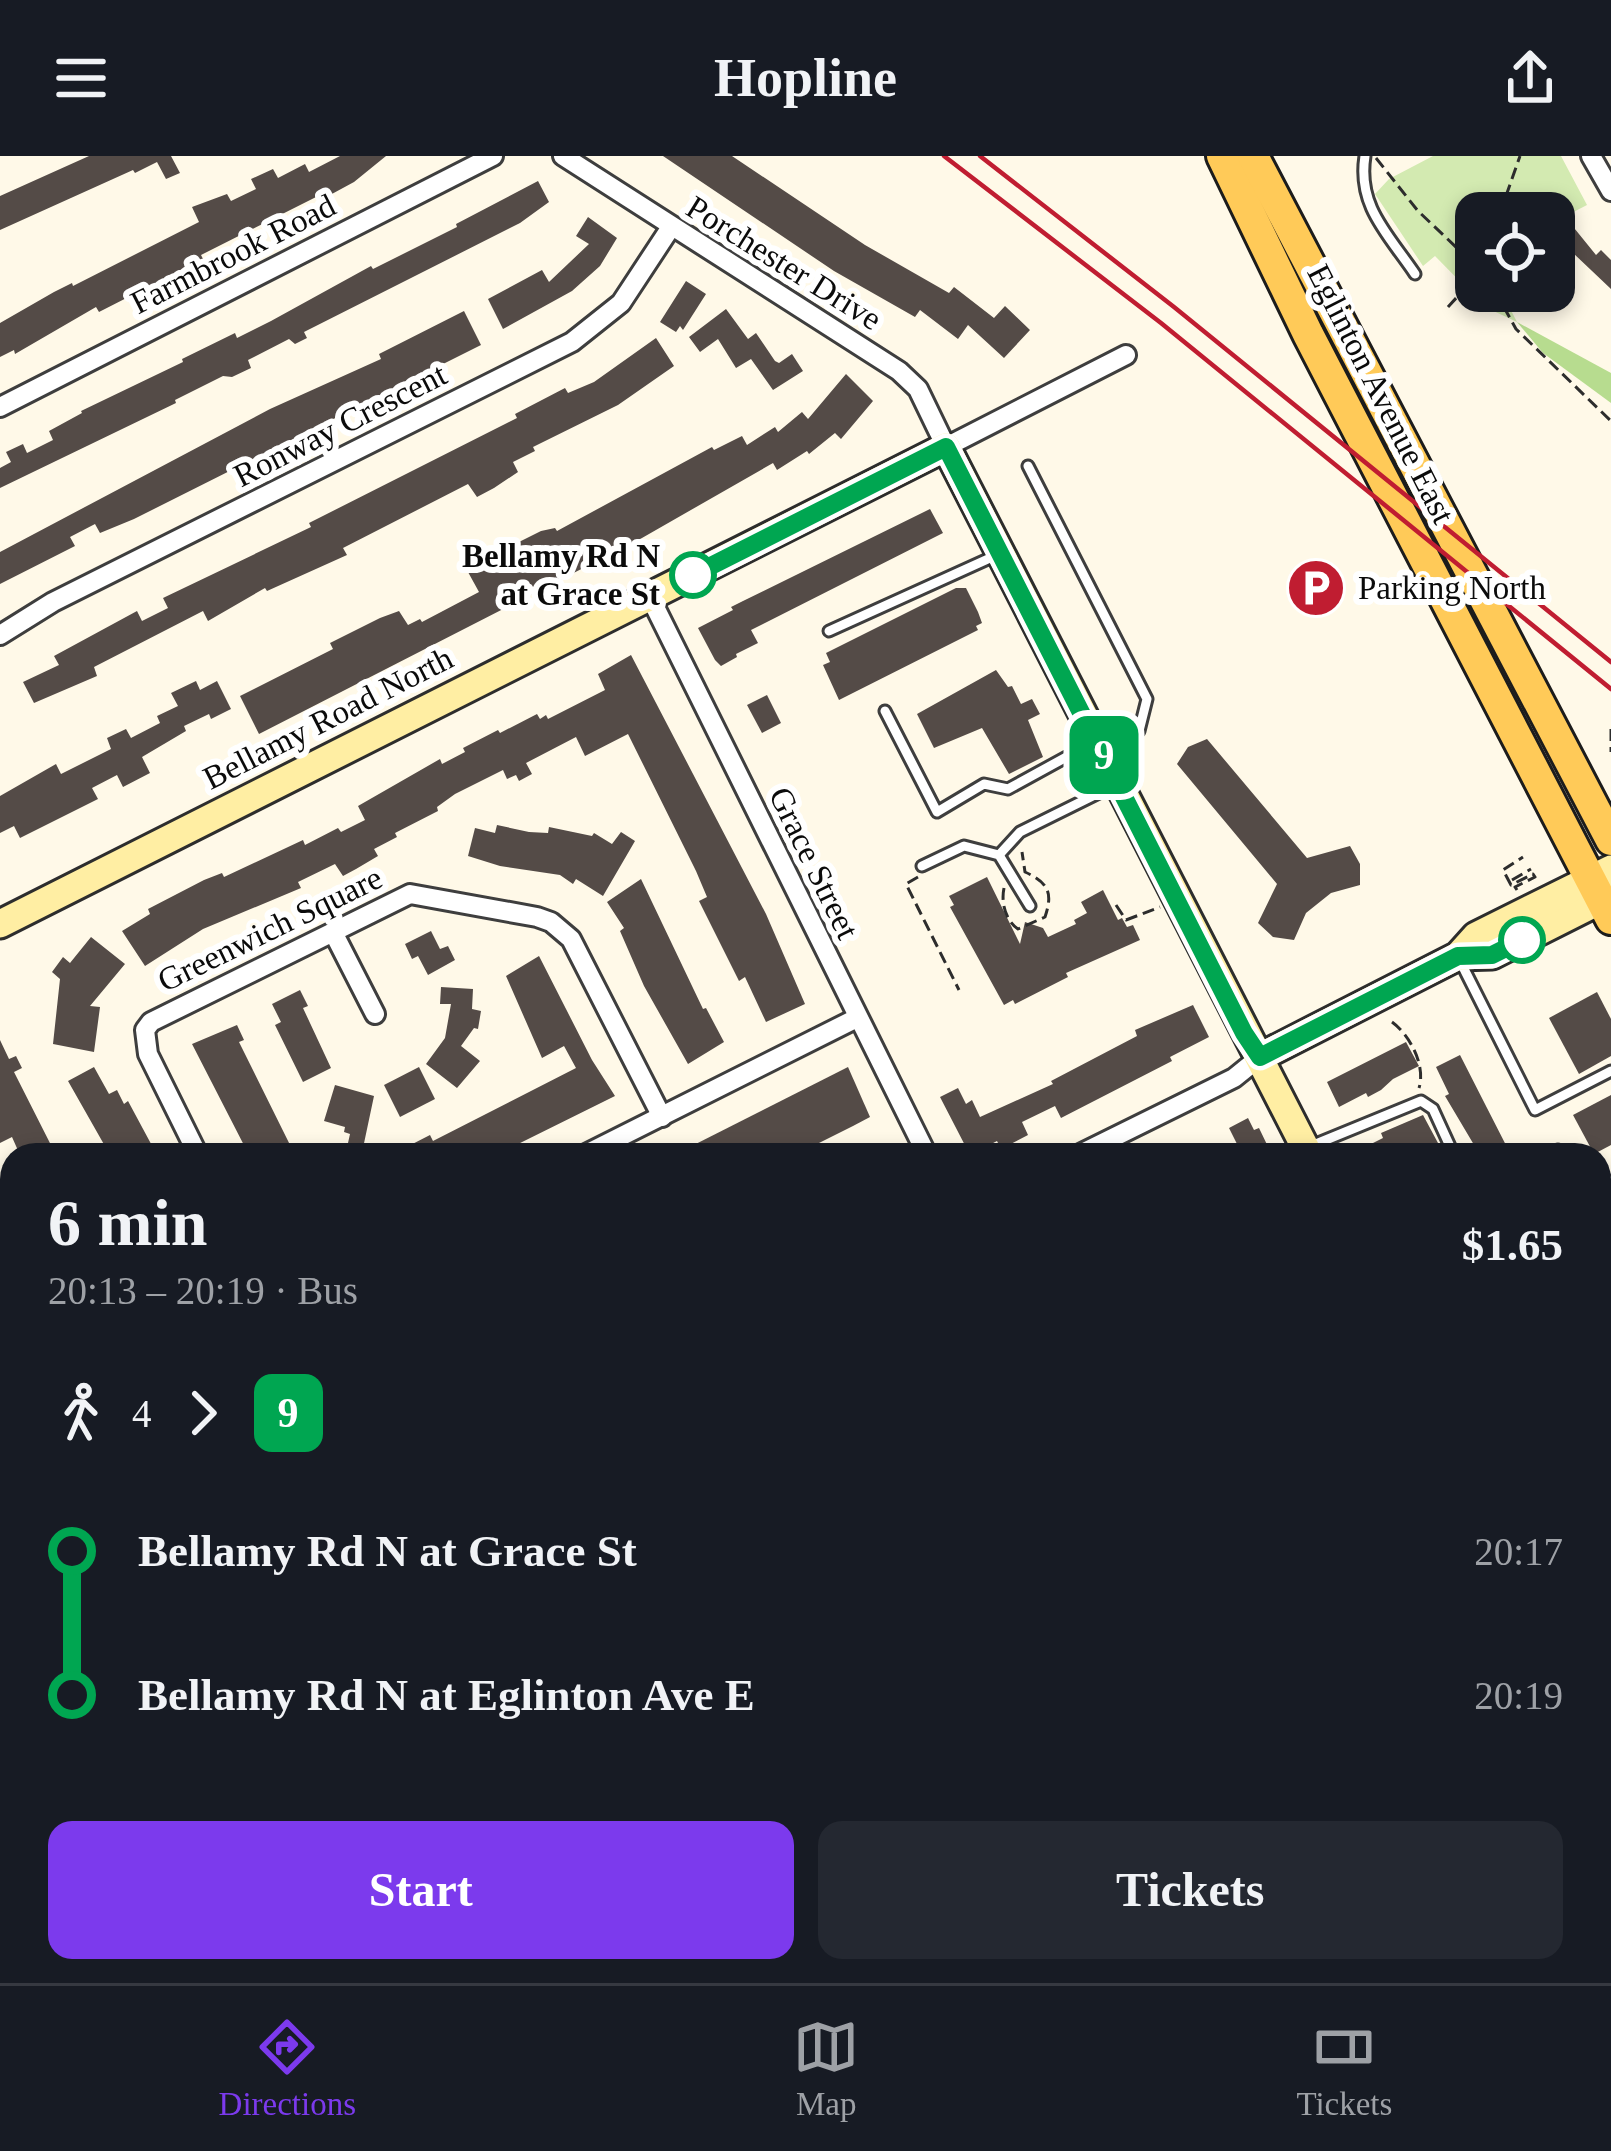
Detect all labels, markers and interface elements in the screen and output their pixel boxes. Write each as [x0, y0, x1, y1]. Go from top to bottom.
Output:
icon: menu [48, 45, 114, 111]
icon: share [1497, 45, 1563, 111]
text: Hopline [714, 48, 897, 108]
street label: Farmbrook Road [125, 187, 342, 321]
street label: Porchester Drive [680, 189, 888, 337]
map controls [1455, 192, 1575, 312]
button: locate [1455, 192, 1575, 312]
street label: Eglinton Avenue East [1300, 259, 1462, 529]
street label: Ronway Crescent [228, 356, 452, 494]
place label: Bellamy Rd N at Grace St [462, 538, 660, 612]
marker: Bellamy Rd N at Grace St [671, 553, 715, 597]
parking icon: Parking North [1285, 557, 1347, 619]
place label: Parking North [1358, 570, 1546, 606]
street label: Bellamy Road North [197, 639, 459, 796]
line badge: 9 [1065, 716, 1143, 794]
text: 9 [1094, 732, 1115, 778]
street label: Grace Street [762, 781, 866, 945]
street label: Greenwich Square [152, 859, 388, 999]
unlabelled marker [1500, 918, 1544, 962]
text: 6 min [48, 1186, 208, 1259]
text: $1.65 [1462, 1220, 1563, 1270]
text: 20:13 – 20:19 · Bus [48, 1269, 358, 1312]
icon: walk [48, 1380, 114, 1446]
icon: forward [170, 1380, 236, 1446]
text: 9 [278, 1390, 299, 1436]
text: 4 [132, 1392, 152, 1435]
text: Bellamy Rd N at Grace St [138, 1526, 637, 1576]
text: 20:17 [1474, 1530, 1563, 1573]
text: Bellamy Rd N at Eglinton Ave E [138, 1670, 755, 1720]
text: 20:19 [1474, 1674, 1563, 1717]
button: Start [48, 1821, 794, 1959]
button: Tickets [818, 1821, 1563, 1959]
tab: Directions [219, 2014, 356, 2123]
tab: Map [793, 2014, 859, 2123]
tab: Tickets [1296, 2014, 1392, 2123]

